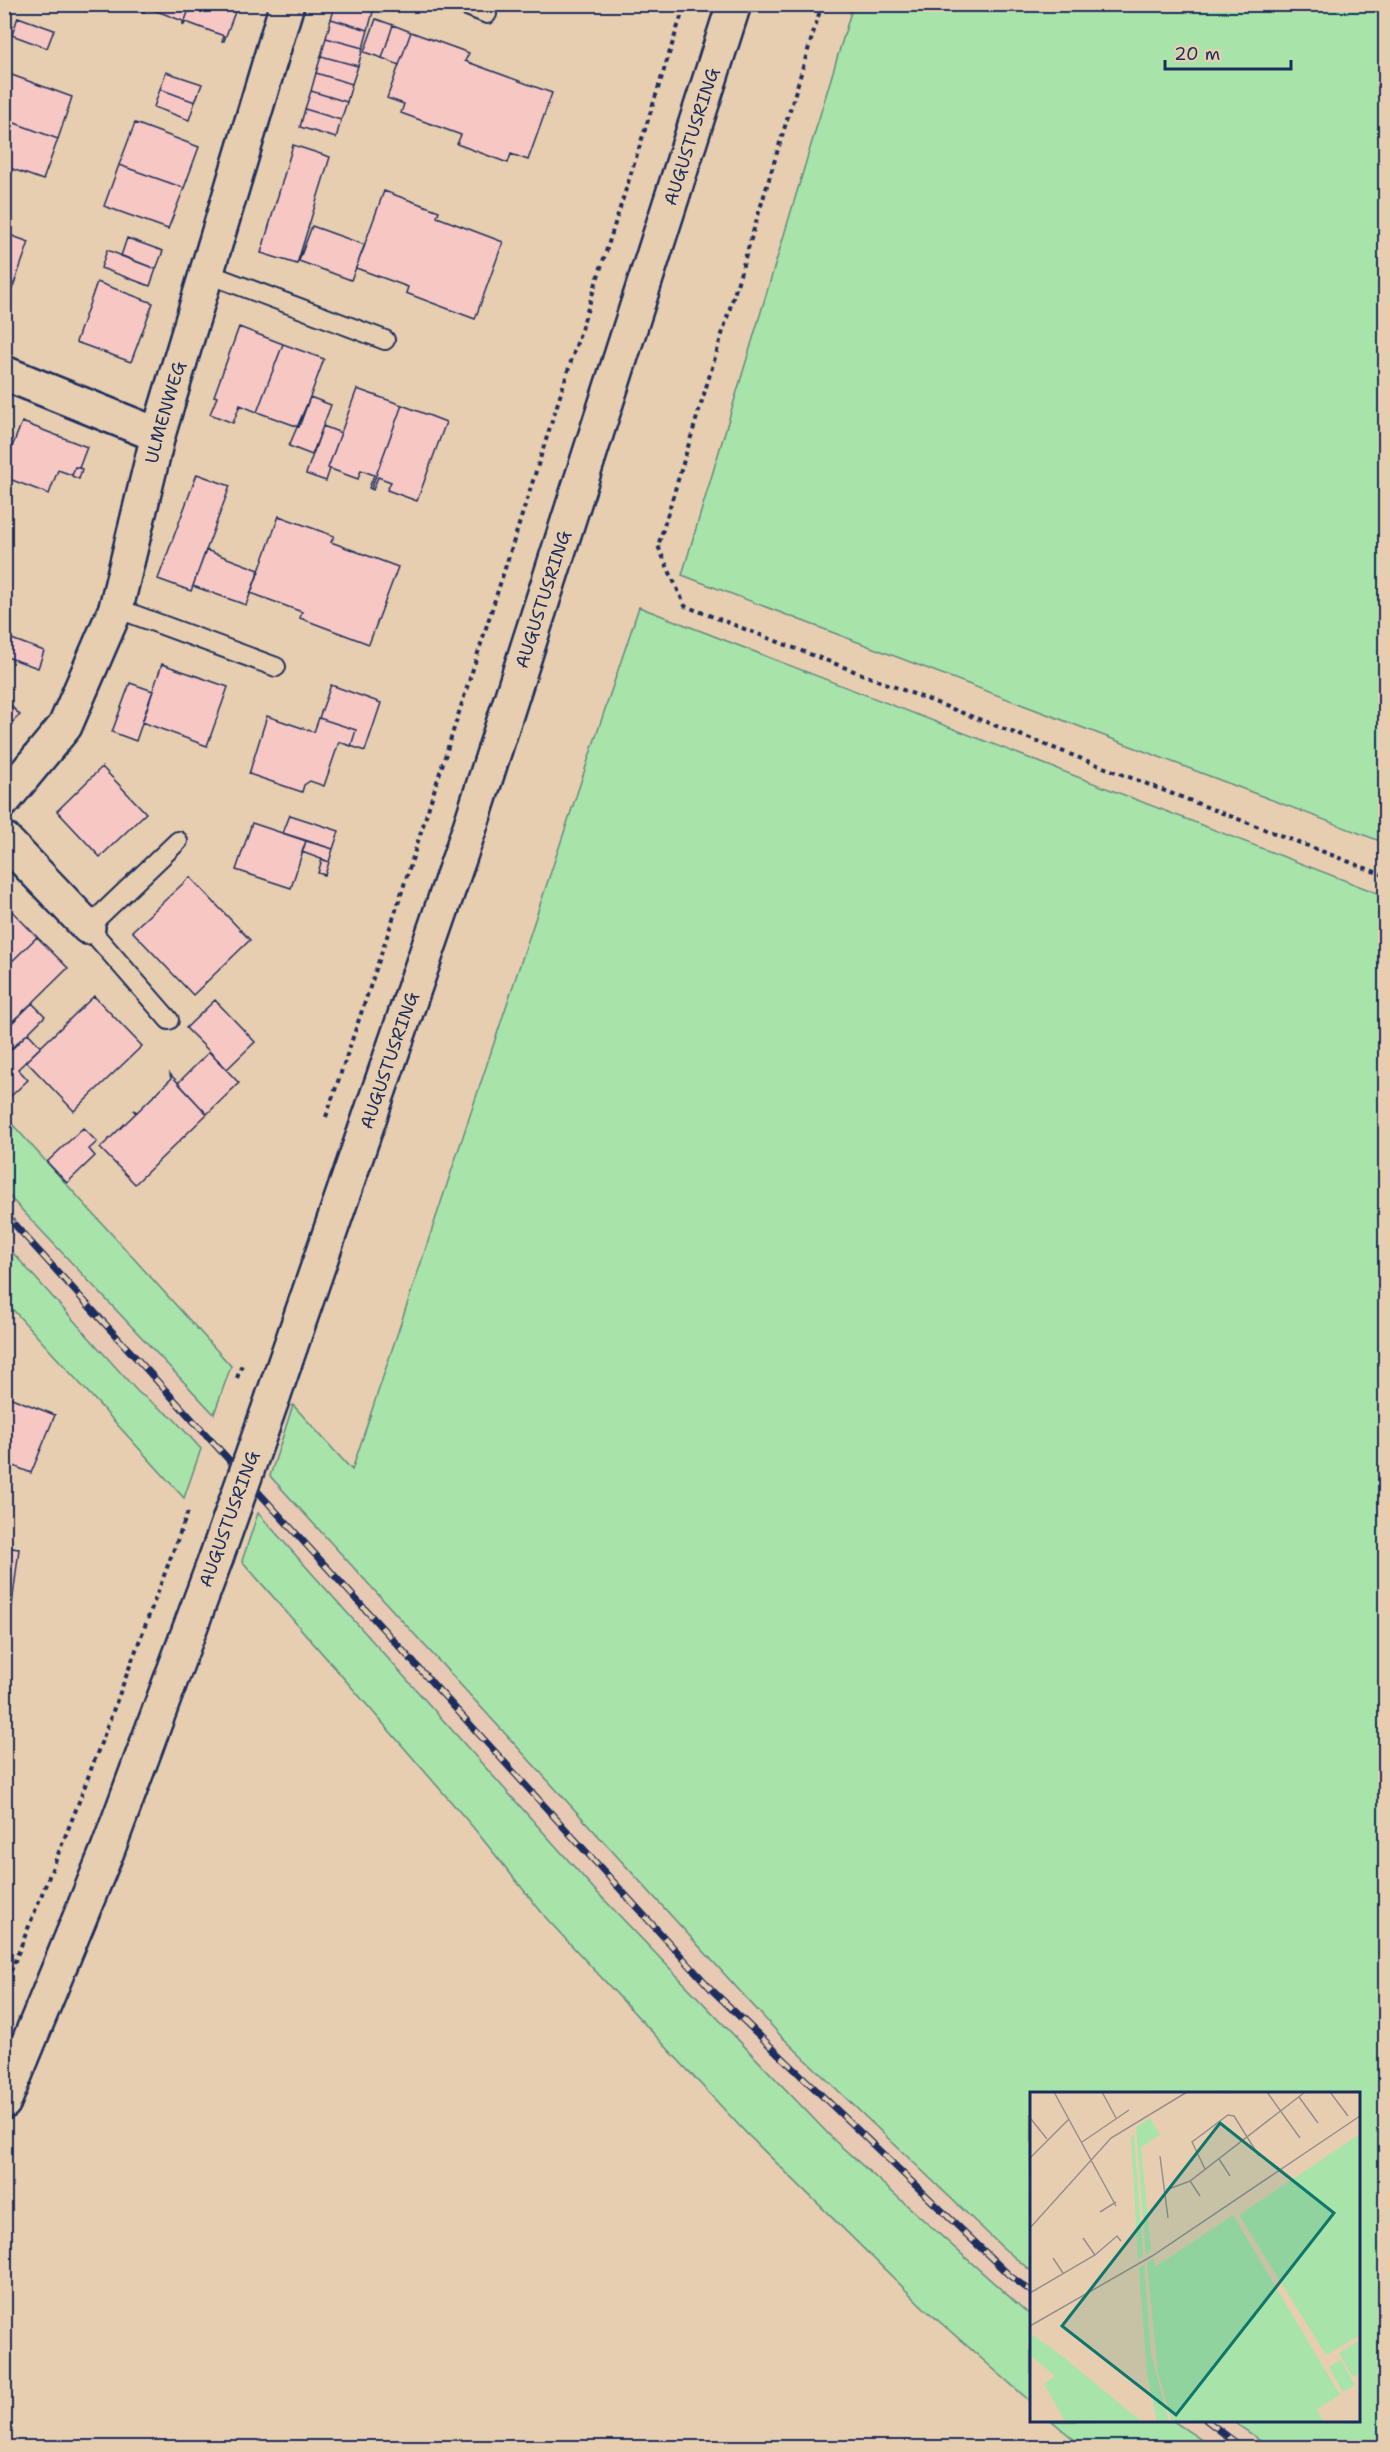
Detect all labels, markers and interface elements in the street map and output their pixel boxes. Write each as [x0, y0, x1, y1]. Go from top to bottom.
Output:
scale bar [1165, 33, 1291, 71]
text: 20 m [1174, 42, 1220, 66]
street label: AUGUSTUSRING [658, 64, 725, 209]
street label: ULMENWEG [139, 358, 191, 466]
street label: AUGUSTUSRING [510, 527, 576, 671]
street label: AUGUSTUSRING [355, 988, 424, 1132]
street label: AUGUSTUSRING [193, 1447, 265, 1590]
inset map [1030, 2092, 1360, 2422]

